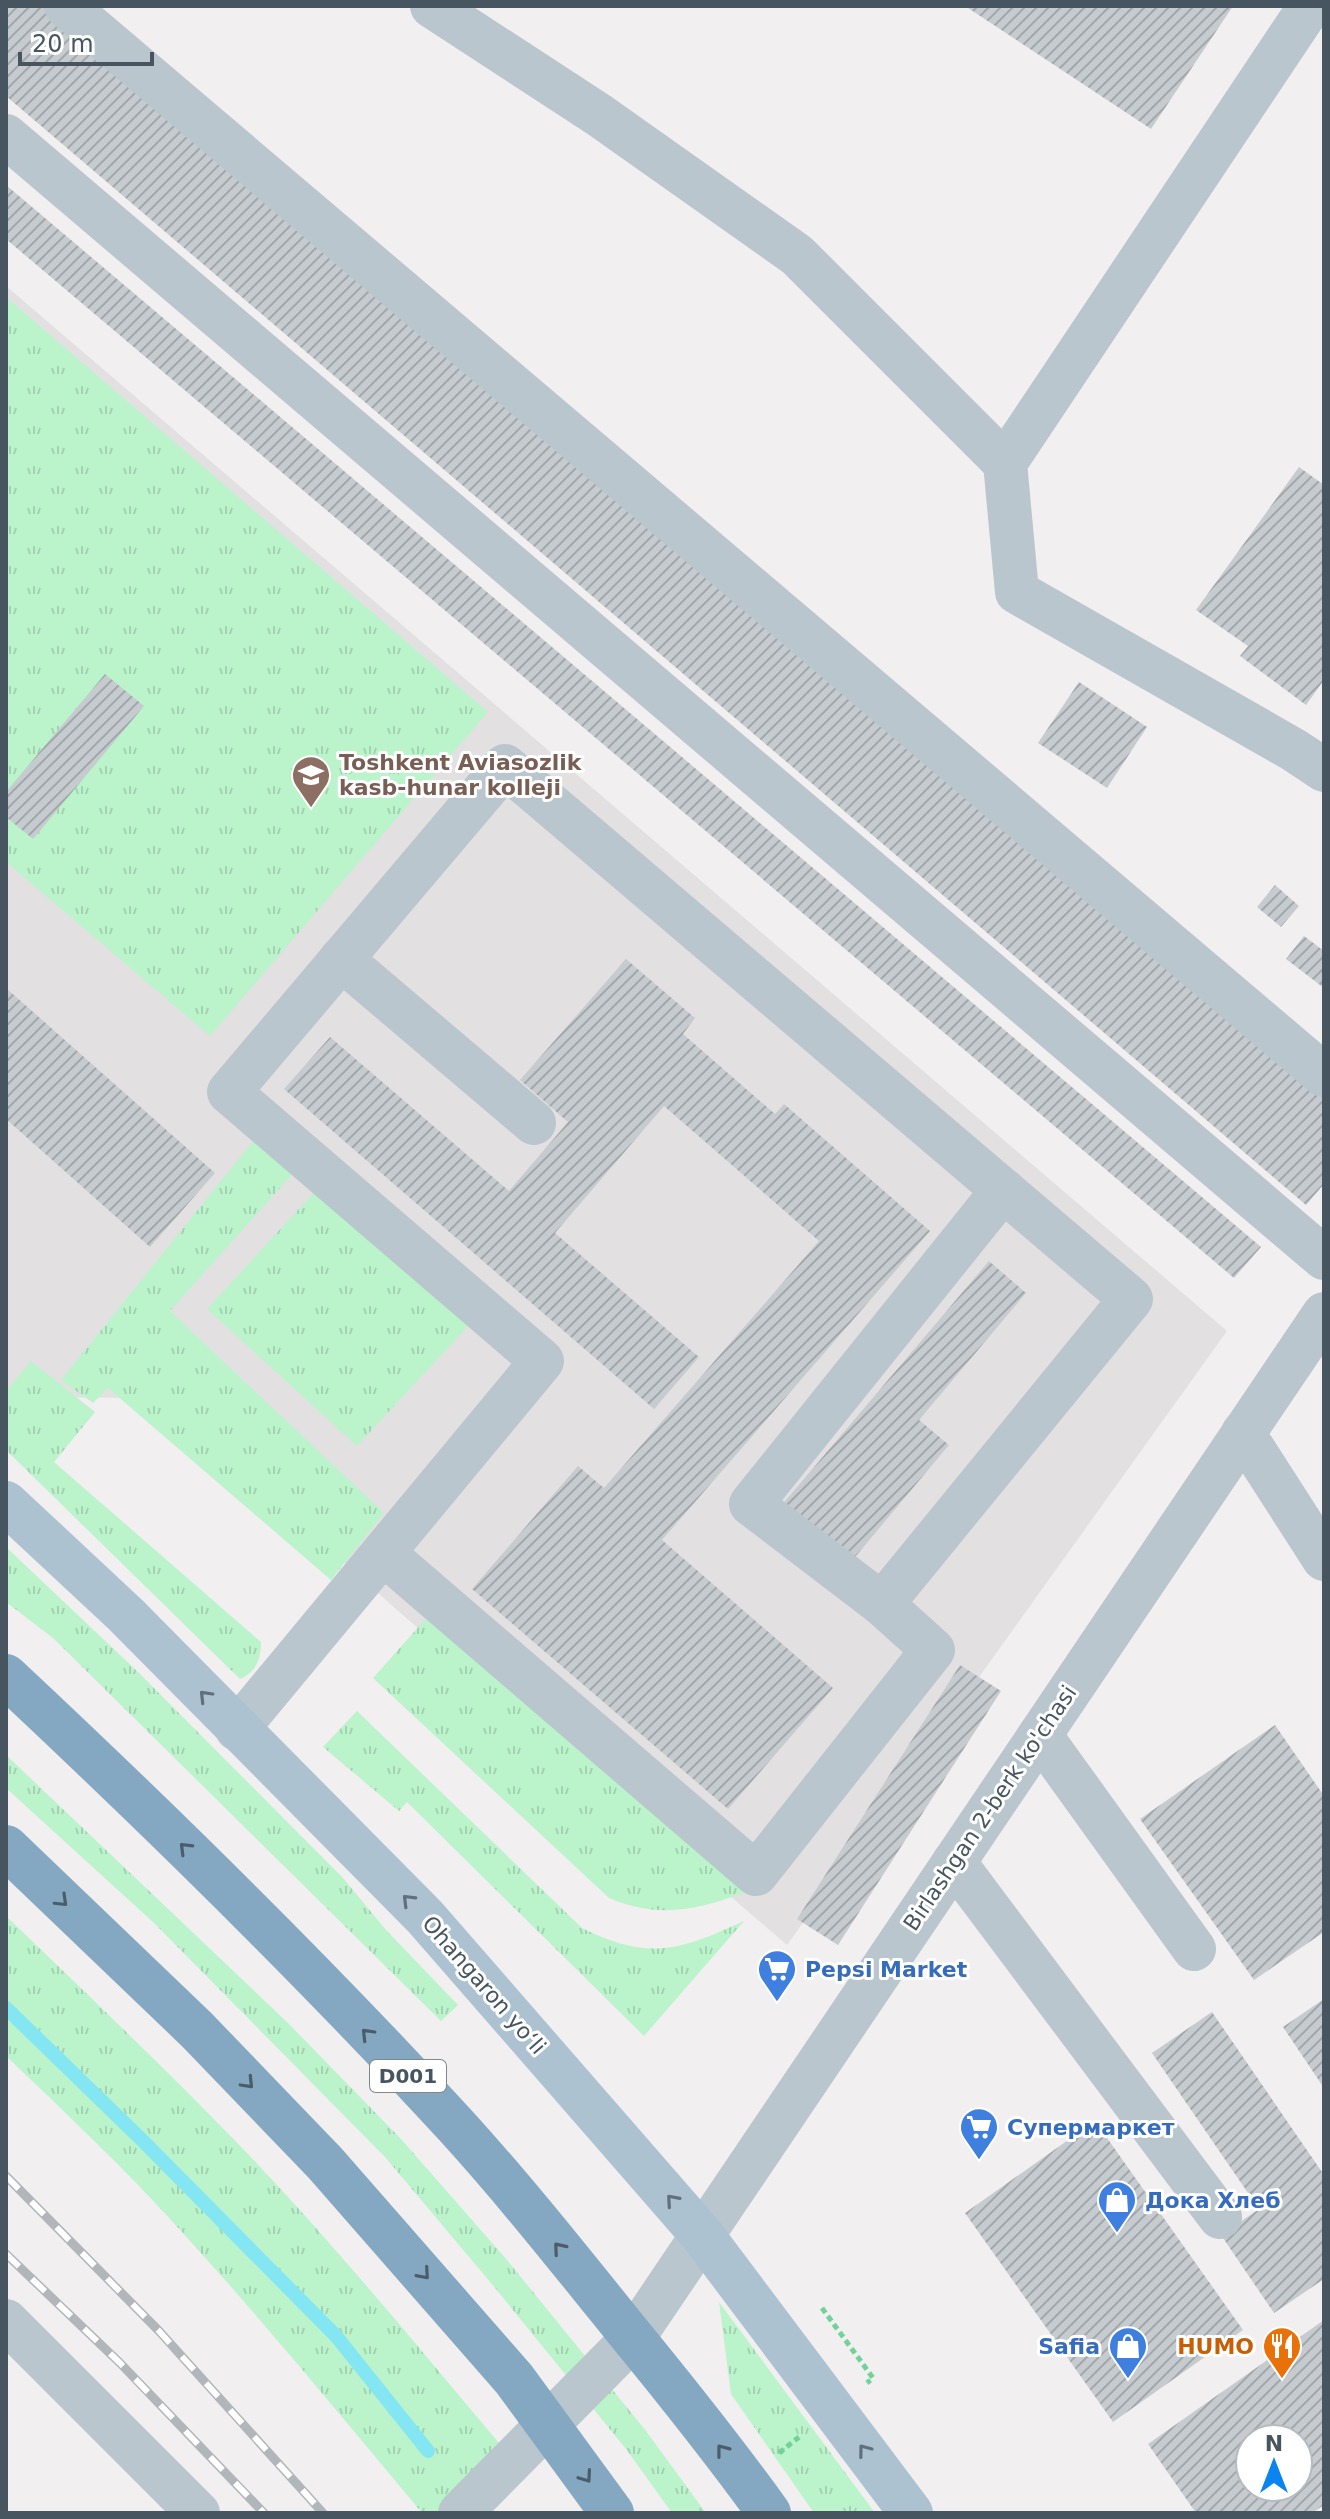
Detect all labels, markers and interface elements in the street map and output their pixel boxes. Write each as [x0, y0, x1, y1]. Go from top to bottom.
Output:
scale bar [20, 16, 152, 66]
text: 20 m [32, 30, 94, 58]
place label: Toshkent Aviasozlik kasb-hunar kolleji [339, 750, 583, 800]
school or university icon: Toshkent Aviasozlik kasb-hunar kolleji [290, 754, 332, 809]
street label: Birlashgan 2-berk ko'chasi [898, 1681, 1082, 1935]
one-way arrow [200, 1690, 214, 1705]
one-way arrow [180, 1843, 194, 1857]
one-way arrow [53, 1892, 67, 1906]
one-way arrow [403, 1894, 417, 1909]
street label: Ohangaron yoʻli [417, 1911, 551, 2059]
supermarket icon: Pepsi Market [756, 1948, 798, 2003]
place label: Pepsi Market [805, 1957, 968, 1982]
one-way arrow [362, 2029, 376, 2043]
road number: D001 [370, 2060, 446, 2092]
one-way arrow [239, 2074, 253, 2088]
supermarket icon: Супермаркет [958, 2106, 1000, 2161]
place label: Супермаркет [1007, 2115, 1175, 2140]
shop icon: Дока Хлеб [1096, 2179, 1138, 2234]
place label: Дока Хлеб [1145, 2188, 1281, 2213]
one-way arrow [667, 2195, 682, 2210]
one-way arrow [554, 2242, 569, 2257]
one-way arrow [414, 2265, 428, 2280]
shop icon: Safia [1107, 2325, 1149, 2380]
restaurant icon: HUMO [1261, 2325, 1303, 2380]
place label: Safia [1038, 2334, 1100, 2359]
place label: HUMO [1177, 2334, 1254, 2359]
north arrow [1234, 2423, 1314, 2503]
text: N [1265, 2431, 1283, 2456]
one-way arrow [718, 2444, 732, 2459]
one-way arrow [860, 2445, 874, 2459]
one-way arrow [576, 2469, 591, 2483]

